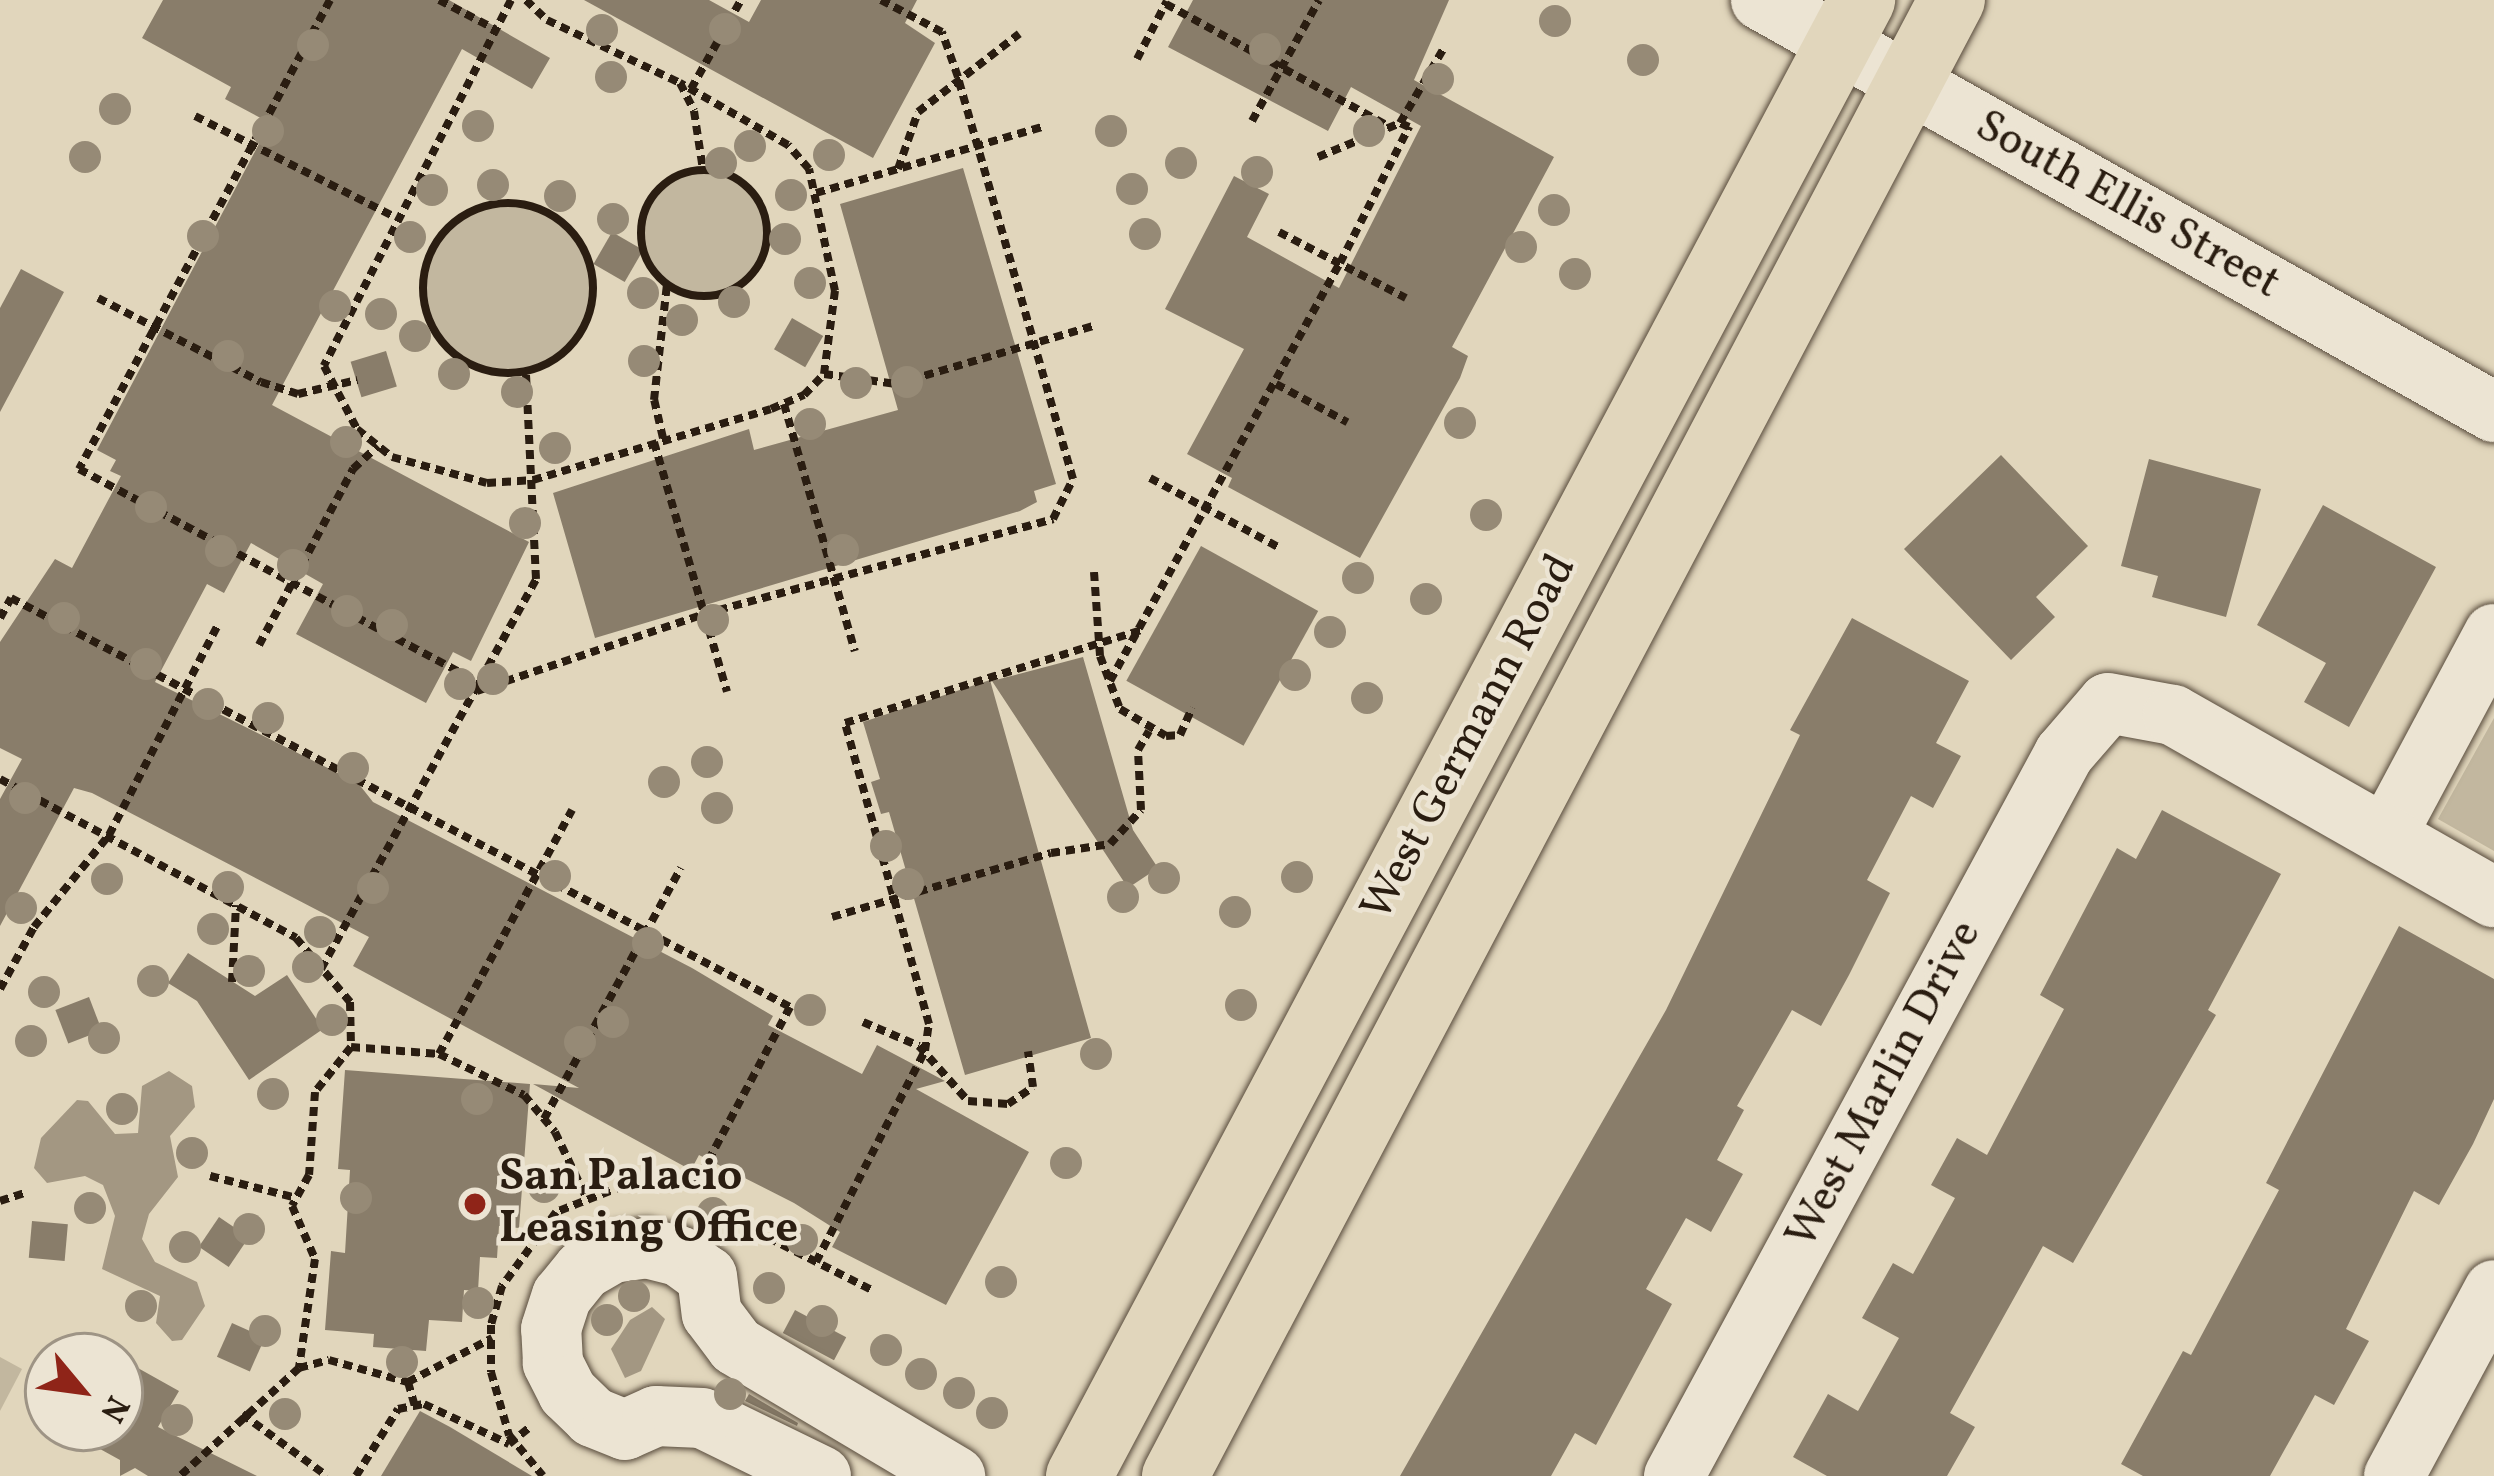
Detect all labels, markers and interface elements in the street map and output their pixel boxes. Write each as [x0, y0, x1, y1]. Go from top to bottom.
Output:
street label: South Ellis Street [1965, 100, 2289, 312]
street label: West Germann Road [1351, 546, 1589, 930]
street label: West Marlin Drive [1776, 912, 1994, 1258]
place label: San Palacio Leasing Office [499, 1151, 798, 1257]
marker: San Palacio Leasing Office [462, 1191, 488, 1217]
north arrow [24, 1332, 144, 1452]
text: N [87, 1386, 139, 1430]

